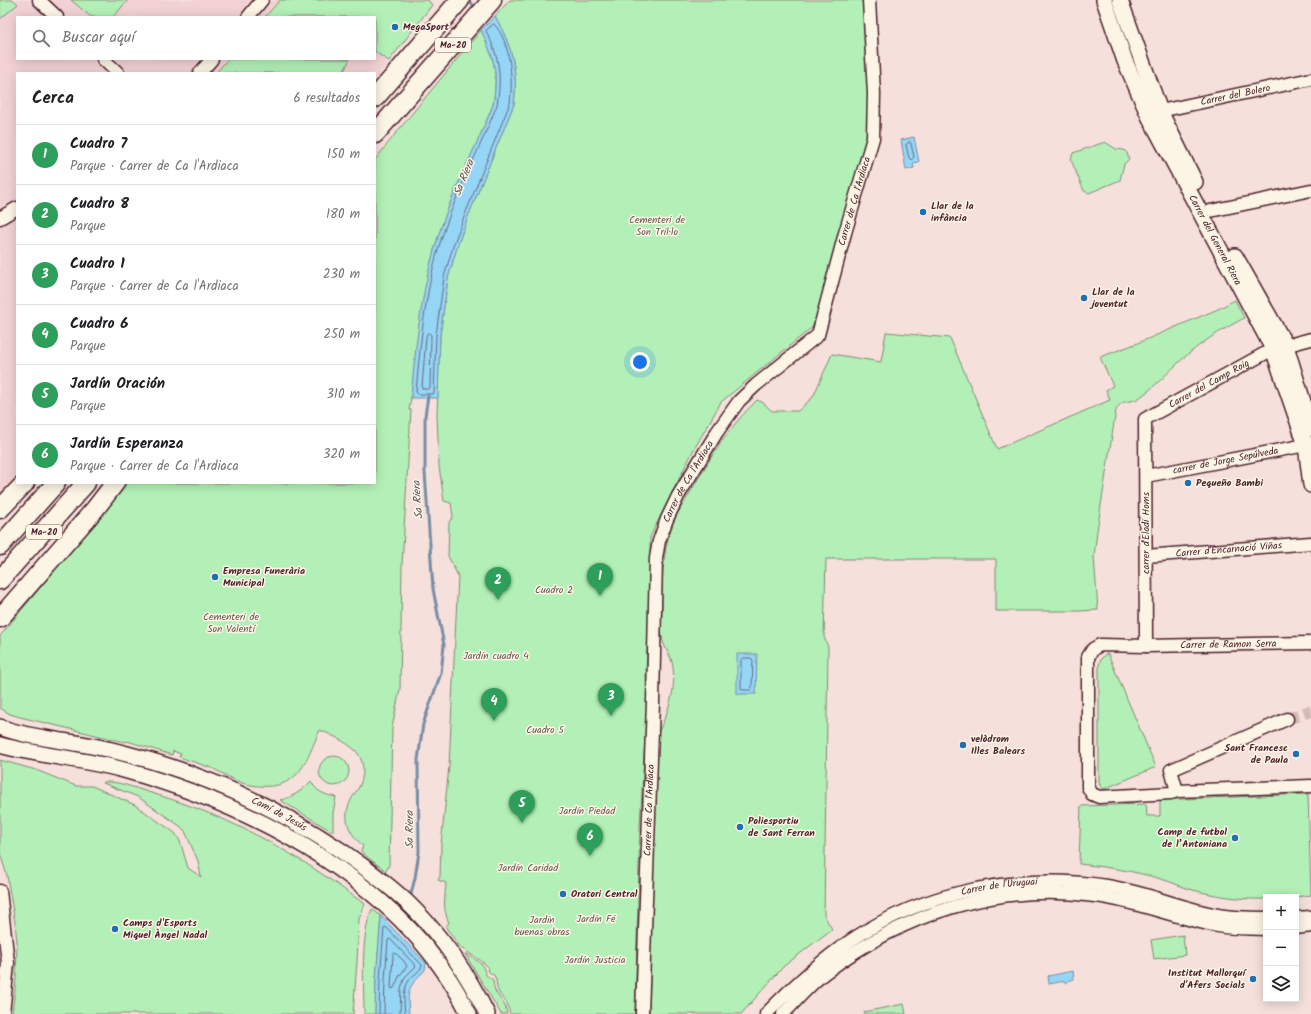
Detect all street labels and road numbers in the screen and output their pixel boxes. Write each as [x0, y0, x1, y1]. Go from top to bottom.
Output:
road number: Ma-20 [435, 38, 471, 52]
street label: Carrer del Bolero [1199, 80, 1272, 110]
street label: Carrer de Ca l'Ardiaca [834, 155, 875, 247]
street label: Carrer del General Riera [1184, 192, 1246, 289]
street label: Carrer del Camp Roig [1166, 355, 1253, 413]
street label: Carrer de Ca l'Ardiaca [659, 437, 718, 525]
street label: carrer de Jorge Sepúlveda [1171, 442, 1280, 479]
street label: carrer d'Eladi Homs [1138, 491, 1154, 574]
road number: Ma-20 [26, 525, 62, 539]
street label: Carrer d'Encarnació Viñas [1175, 537, 1283, 562]
street label: Carrer de Ramon Serra [1180, 636, 1277, 653]
street label: Carrer de Ca l'Ardiaca [640, 764, 659, 856]
street label: Camí de Jesús [249, 793, 311, 836]
street label: Carrer de l'Uruguai [959, 874, 1038, 900]

